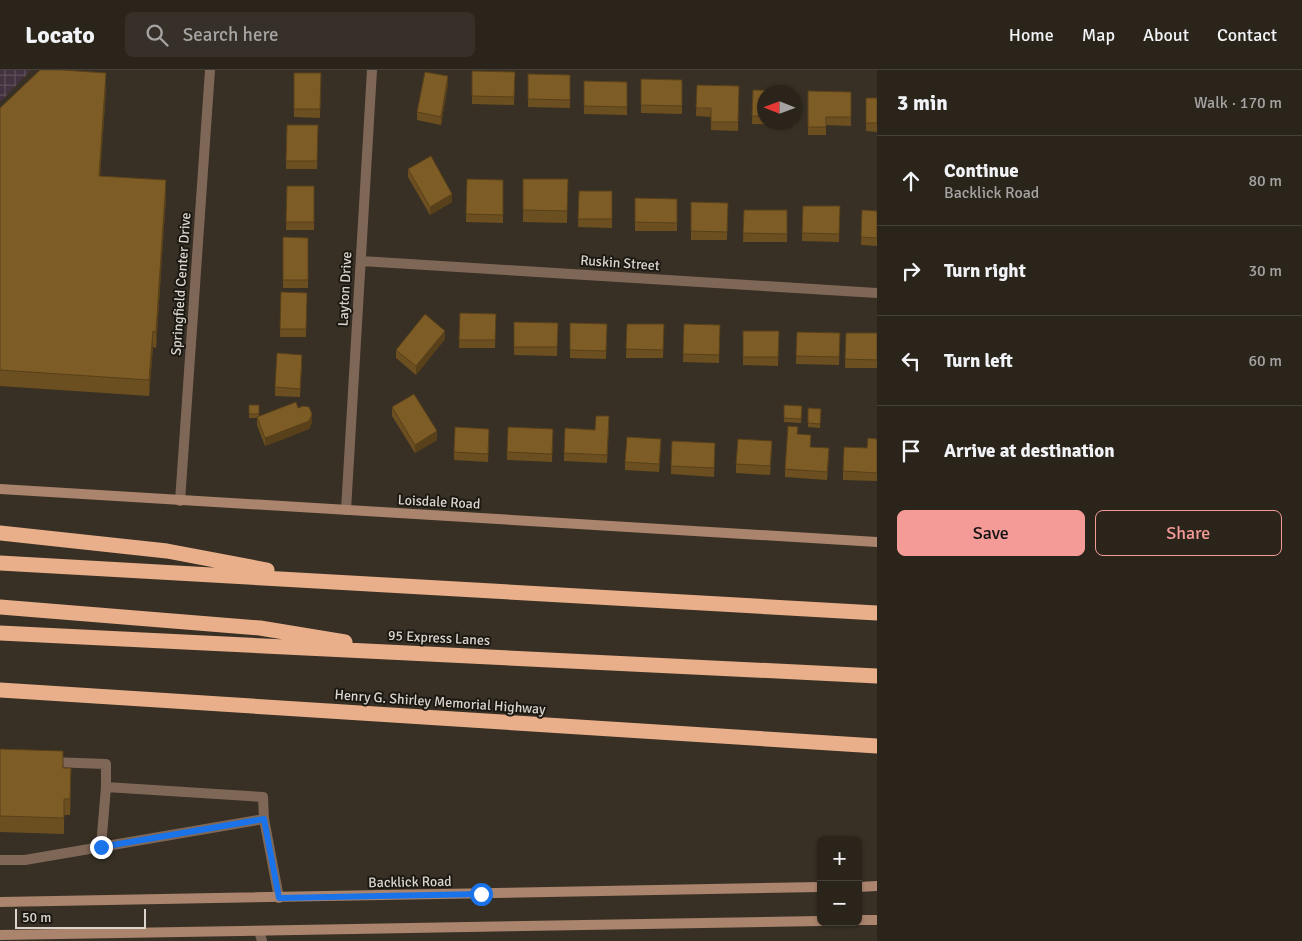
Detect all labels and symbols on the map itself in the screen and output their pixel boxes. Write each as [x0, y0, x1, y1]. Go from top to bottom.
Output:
north arrow [757, 85, 802, 130]
street label: Springfield Center Drive [168, 212, 194, 356]
street label: Layton Drive [335, 251, 355, 327]
street label: Ruskin Street [580, 252, 660, 274]
street label: Loisdale Road [397, 491, 481, 513]
street label: 95 Express Lanes [388, 627, 490, 649]
street label: Henry G. Shirley Memorial Highway [334, 686, 547, 718]
route end [90, 836, 113, 859]
street label: Backlick Road [368, 873, 452, 891]
route start [470, 883, 493, 906]
scale bar [15, 906, 146, 929]

